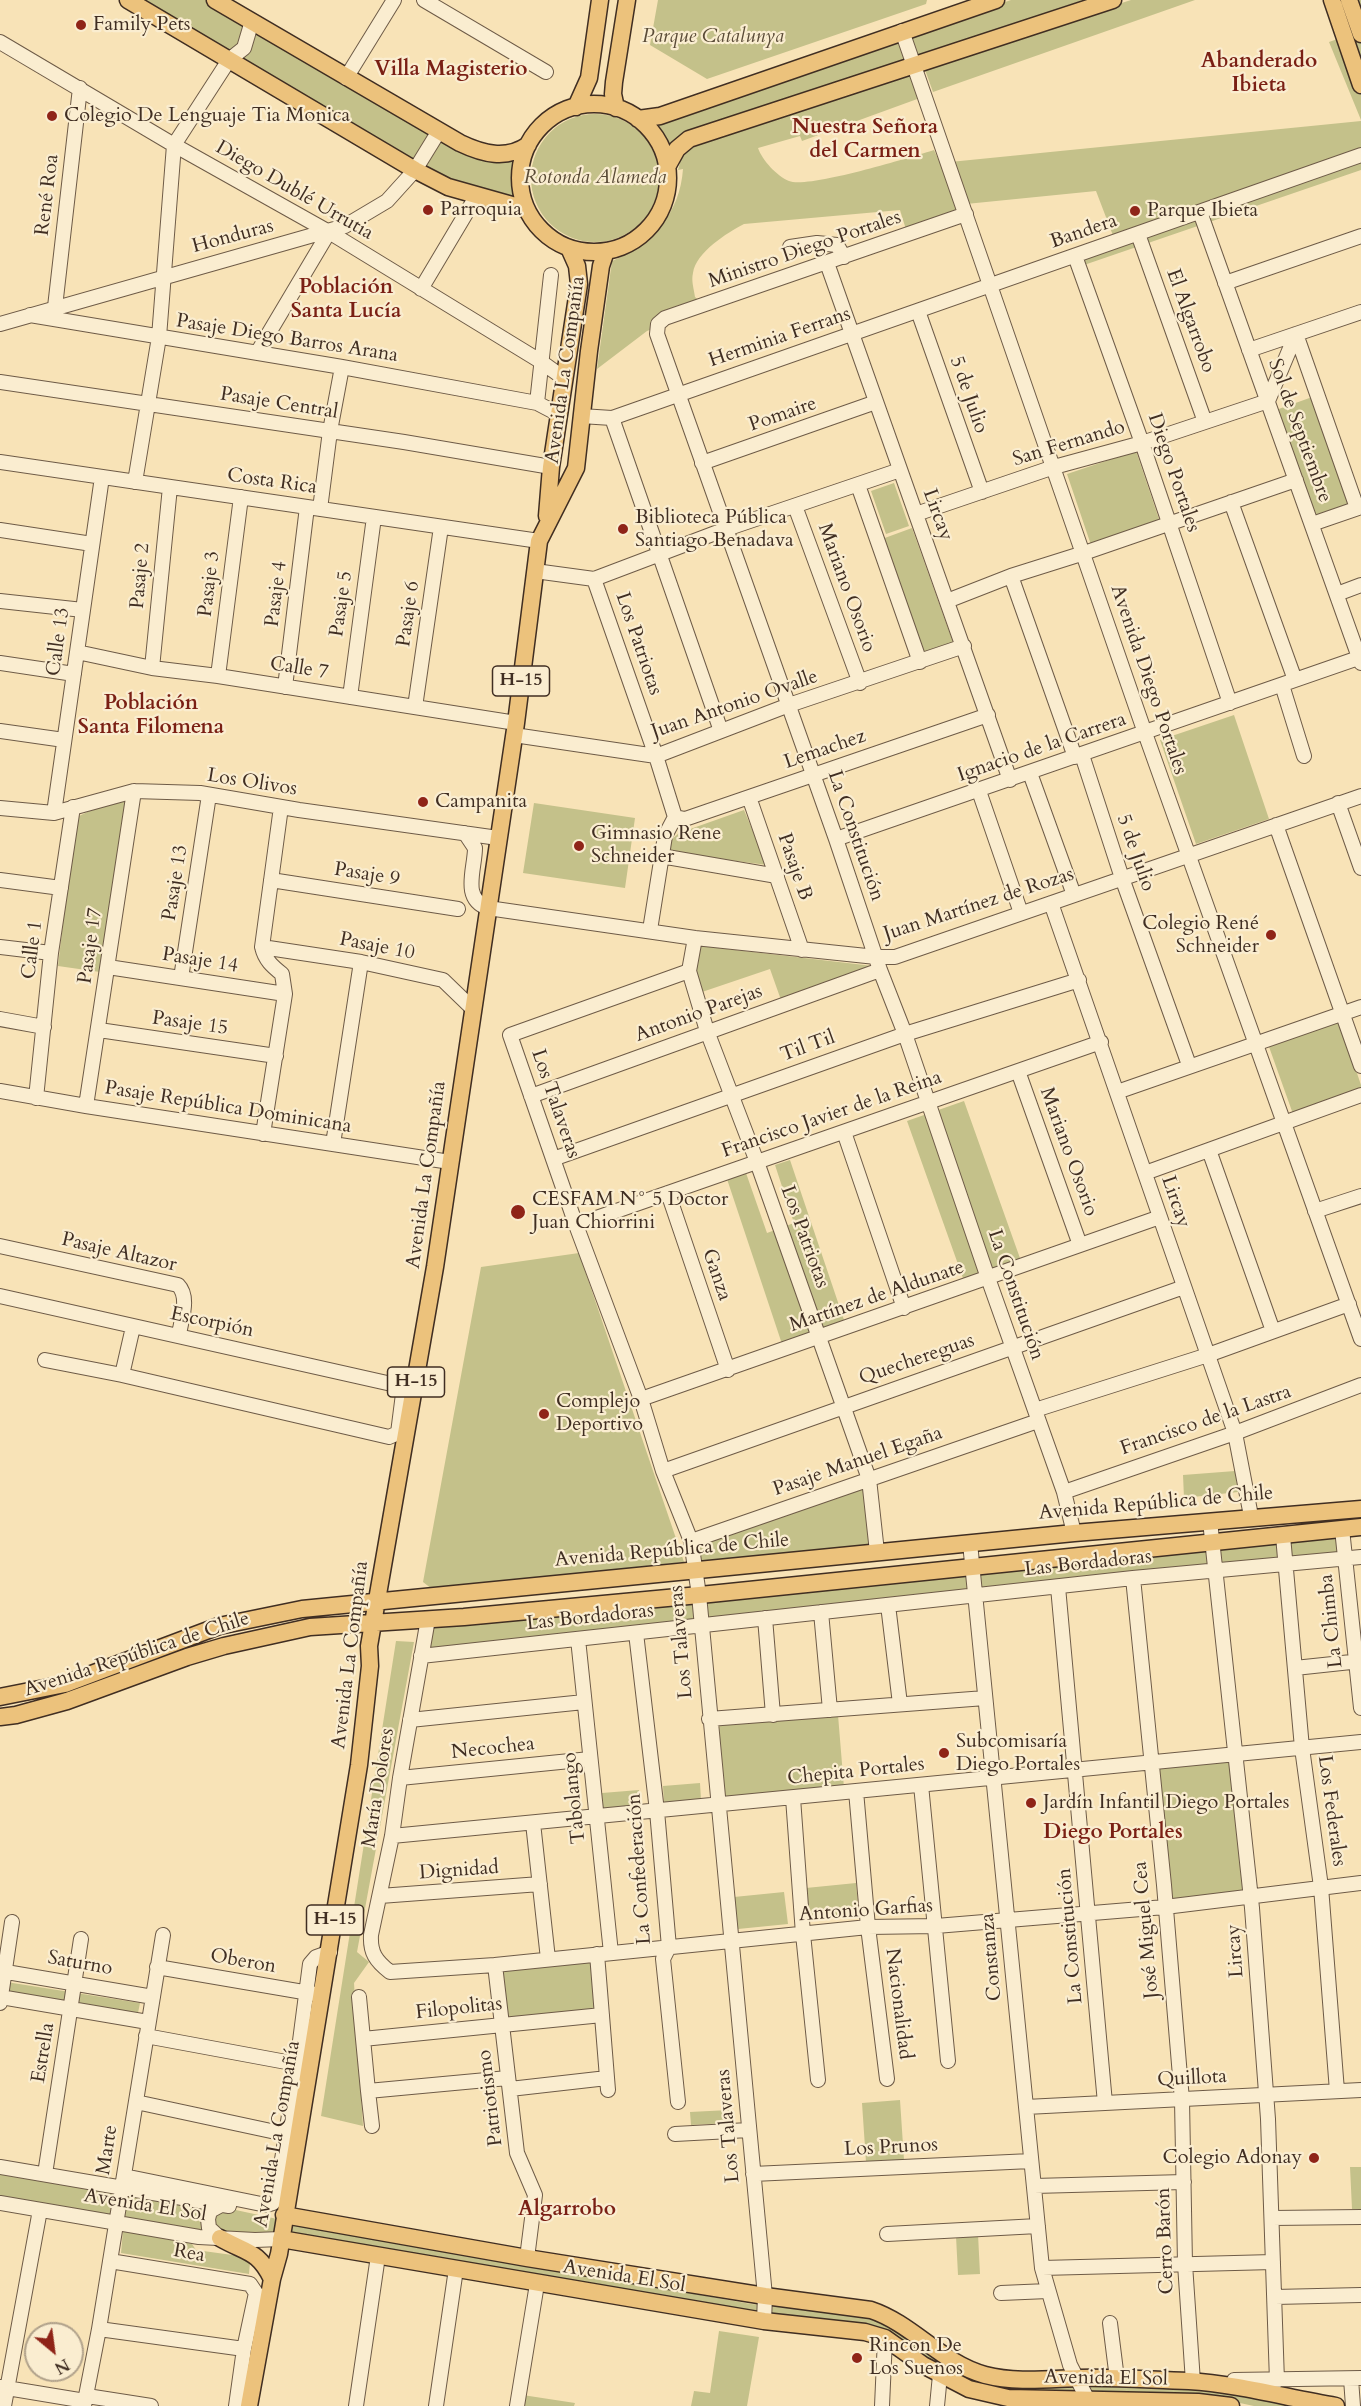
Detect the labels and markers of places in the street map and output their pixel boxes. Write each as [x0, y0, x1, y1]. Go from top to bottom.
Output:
place label: Family Pets [93, 13, 191, 37]
marker: Family Pets [74, 18, 88, 32]
place label: Colegio De Lenguaje Tia Monica [64, 104, 350, 128]
marker: Colegio De Lenguaje Tia Monica [45, 109, 59, 123]
place label: Parroquia [440, 198, 522, 222]
place label: Parque Ibieta [1147, 199, 1258, 223]
marker: Parroquia [421, 203, 435, 217]
marker: Parque Ibieta [1128, 204, 1142, 218]
place label: Biblioteca Pública Santiago Benadava [635, 506, 794, 553]
marker: Biblioteca Pública Santiago Benadava [616, 522, 630, 536]
place label: Campanita [435, 790, 527, 814]
marker: Campanita [416, 795, 430, 809]
place label: Gimnasio Rene Schneider [591, 822, 721, 869]
marker: Gimnasio Rene Schneider [572, 839, 586, 853]
place label: Colegio René Schneider [1142, 912, 1259, 959]
marker: Colegio René Schneider [1264, 928, 1278, 942]
place label: CESFAM N° 5 Doctor Juan Chiorrini [532, 1188, 728, 1235]
marker: CESFAM N° 5 Doctor Juan Chiorrini [509, 1203, 527, 1221]
place label: Complejo Deportivo [556, 1390, 643, 1437]
marker: Complejo Deportivo [537, 1407, 551, 1421]
place label: Subcomisaría Diego Portales [956, 1730, 1080, 1777]
marker: Subcomisaría Diego Portales [937, 1746, 951, 1760]
place label: Jardín Infantil Diego Portales [1043, 1791, 1290, 1815]
marker: Jardín Infantil Diego Portales [1024, 1796, 1038, 1810]
place label: Colegio Adonay [1162, 2146, 1302, 2170]
marker: Colegio Adonay [1307, 2151, 1321, 2165]
place label: Rincon De Los Suenos [869, 2334, 963, 2381]
marker: Rincon De Los Suenos [850, 2351, 864, 2365]

